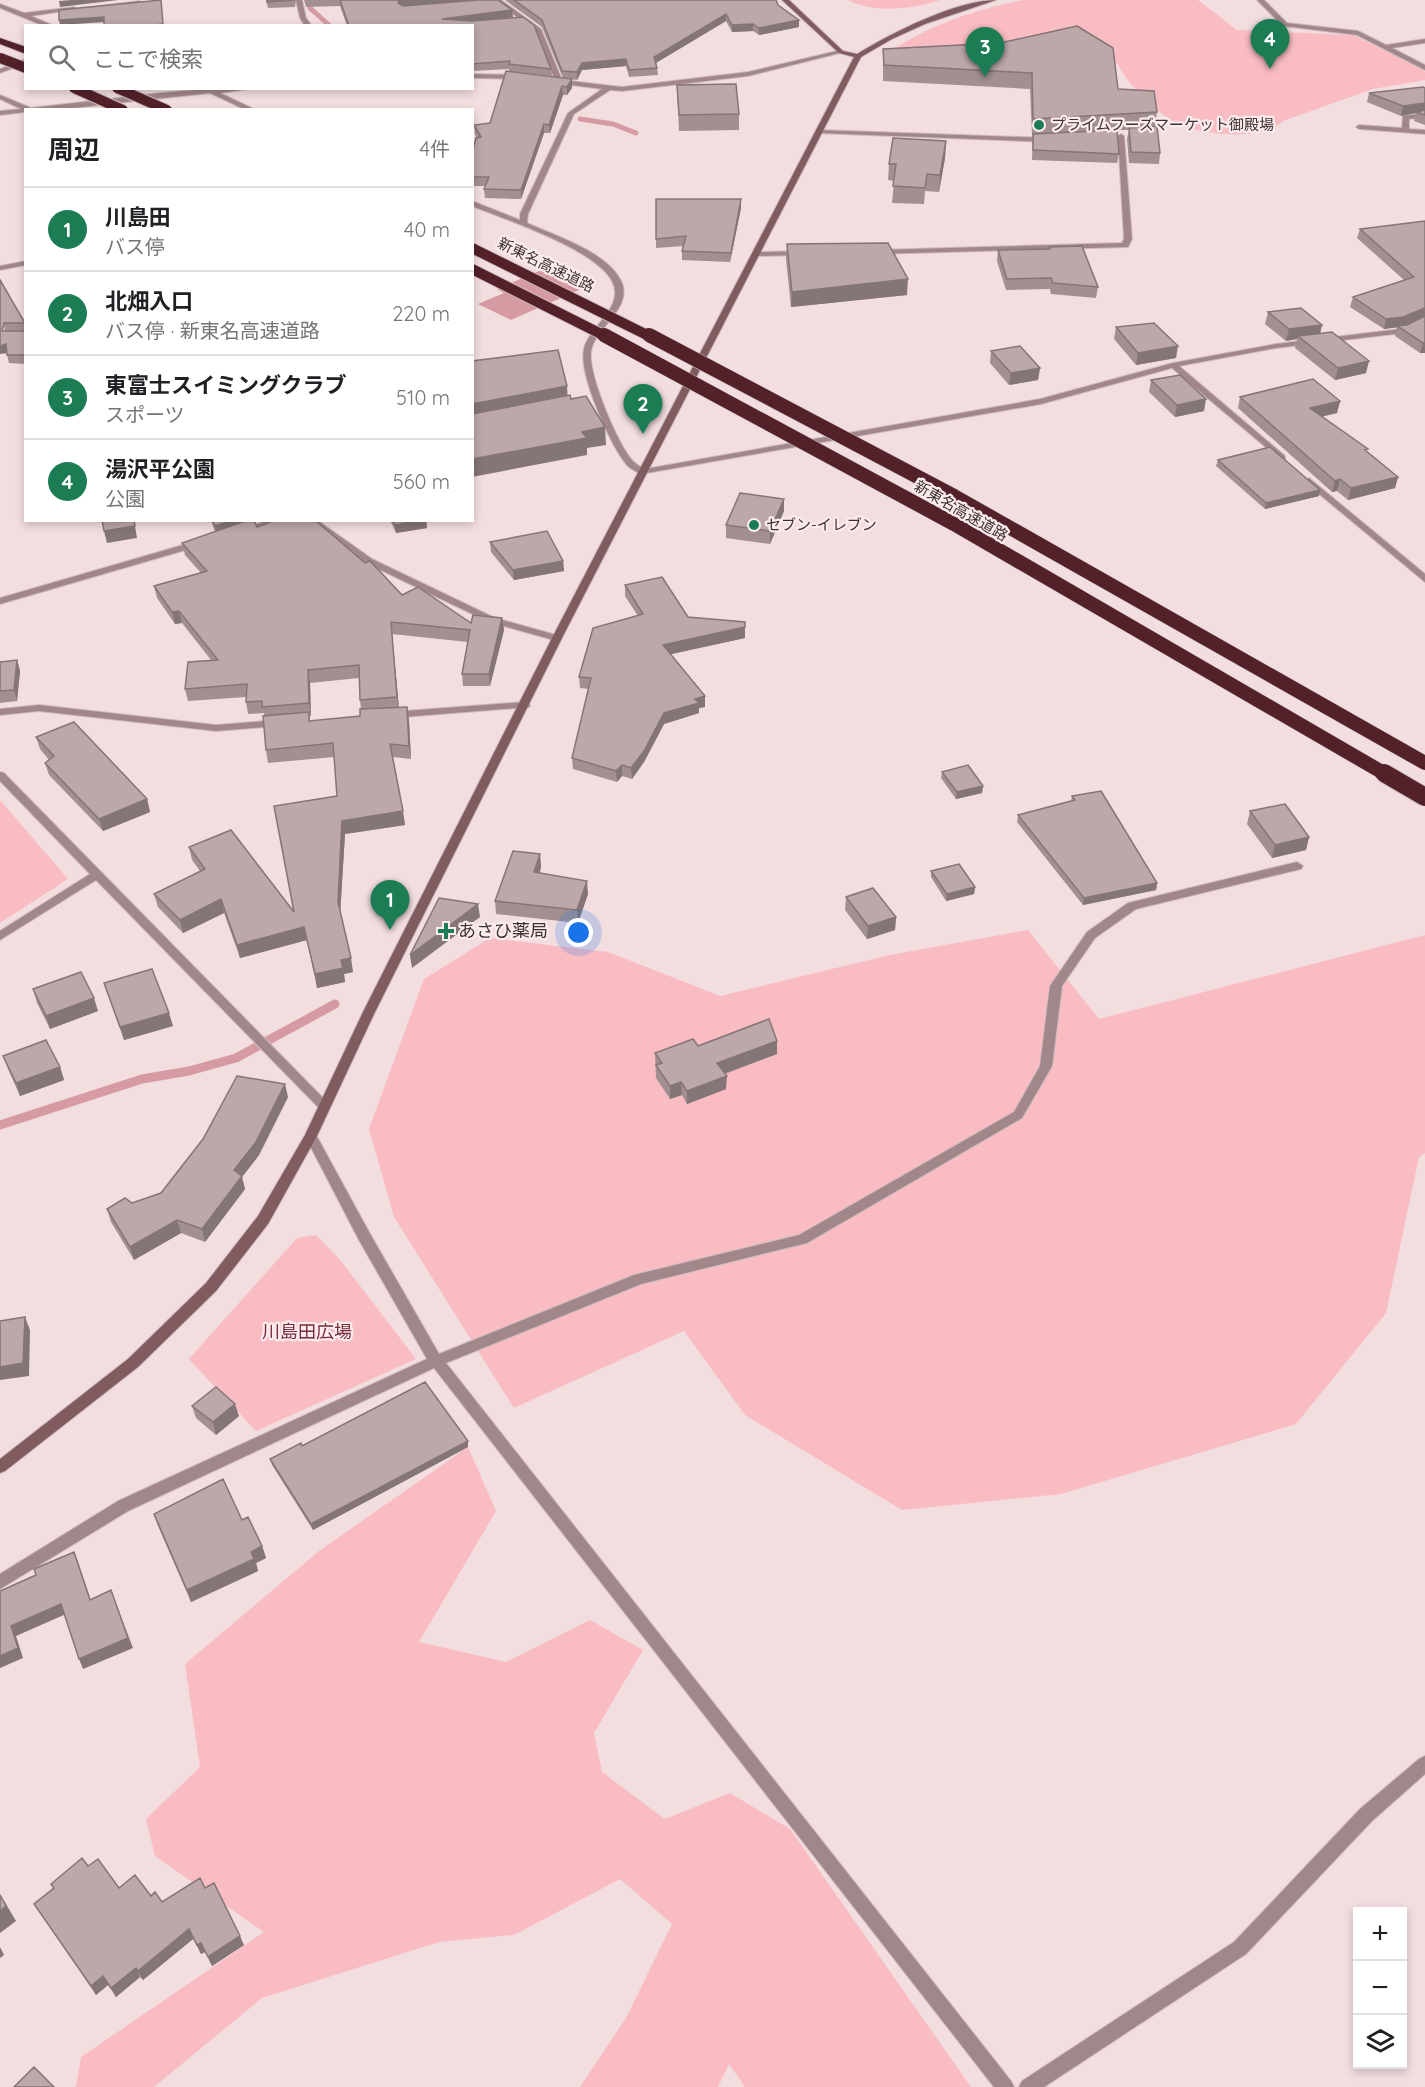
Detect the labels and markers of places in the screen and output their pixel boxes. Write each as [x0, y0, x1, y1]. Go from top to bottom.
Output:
pin: 4 [1250, 20, 1290, 69]
pin: 3 [966, 28, 1004, 77]
place label: プライムフーズマーケット御殿場 [1051, 115, 1274, 134]
marker: プライムフーズマーケット御殿場 [1032, 118, 1046, 132]
pin: 2 [624, 384, 662, 434]
place label: セブン-イレブン [766, 515, 877, 534]
marker: セブン-イレブン [747, 518, 761, 532]
pin: 1 [370, 880, 410, 930]
place label: あさひ薬局 [458, 919, 548, 942]
marker: あさひ薬局 [439, 924, 453, 938]

